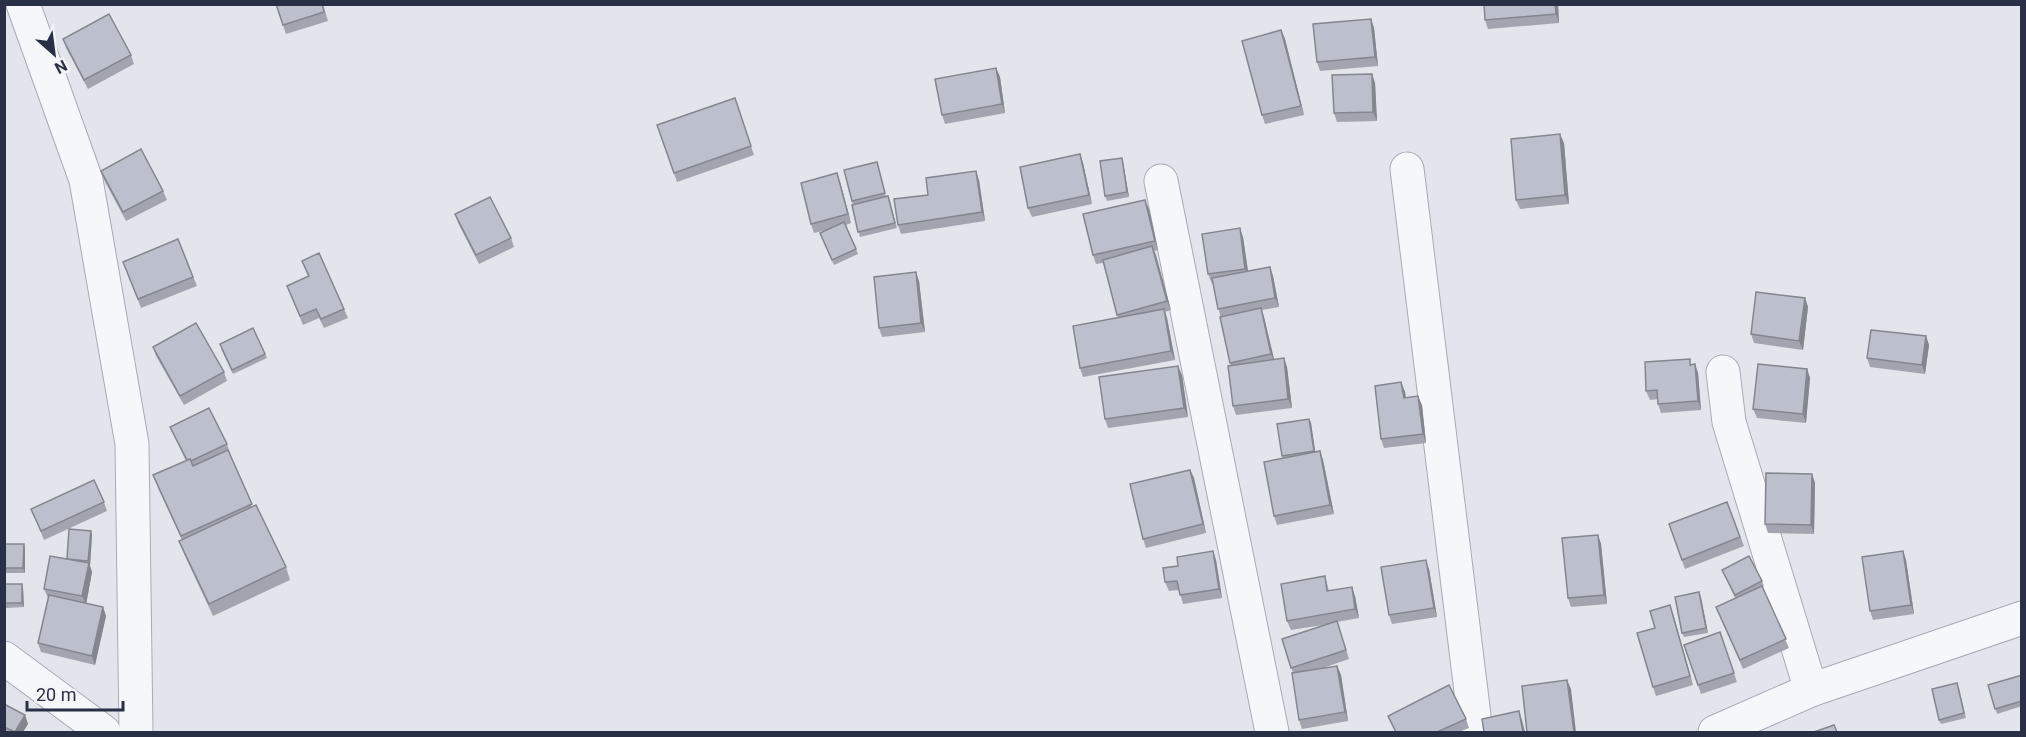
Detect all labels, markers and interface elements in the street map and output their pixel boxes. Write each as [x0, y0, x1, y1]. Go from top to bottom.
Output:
north arrow [24, 24, 84, 84]
text: N [51, 56, 70, 78]
scale bar [27, 674, 123, 712]
text: 20 m [36, 684, 76, 705]

